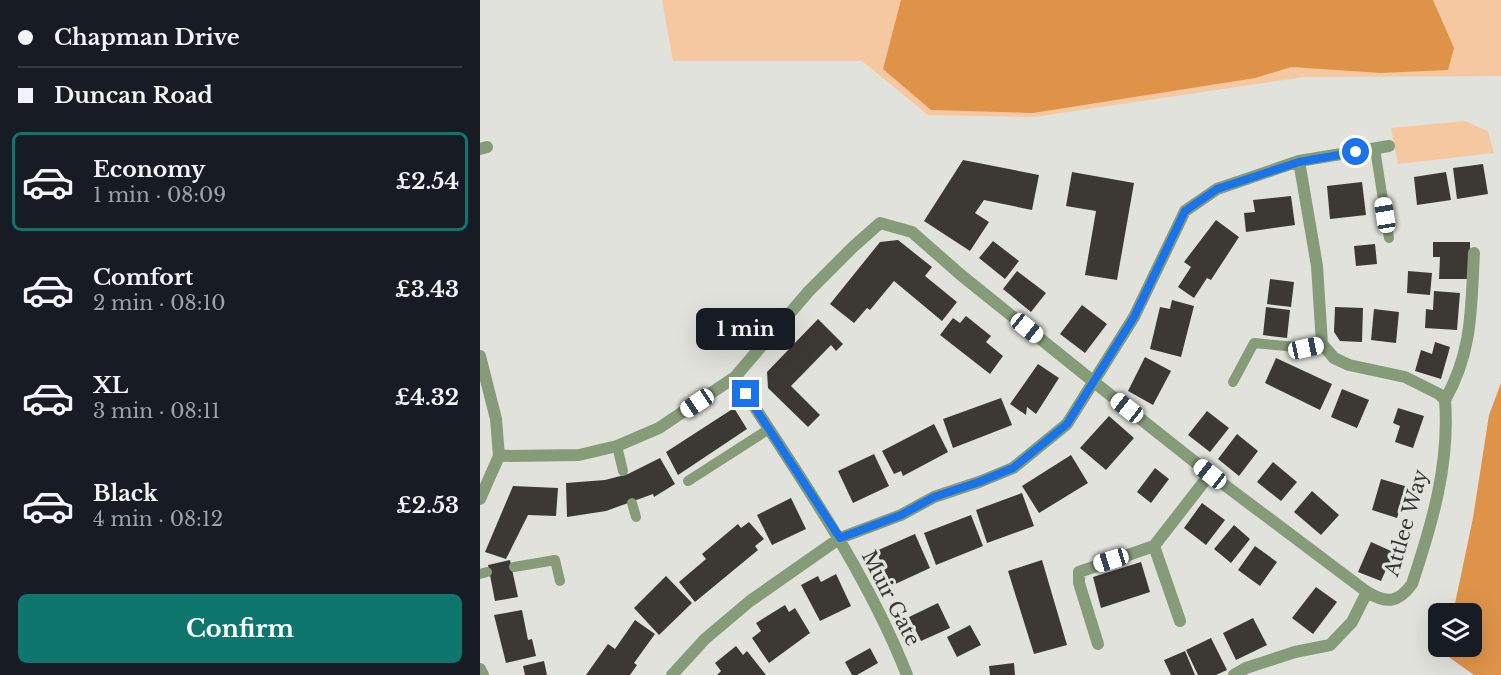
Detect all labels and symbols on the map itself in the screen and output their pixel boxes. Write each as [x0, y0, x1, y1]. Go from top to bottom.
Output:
route start [1342, 138, 1369, 165]
car [1373, 196, 1397, 234]
callout: 1 min [696, 307, 796, 349]
car [1007, 310, 1047, 346]
car [1287, 335, 1325, 361]
route end [732, 380, 759, 407]
car [677, 385, 717, 421]
car [1107, 390, 1147, 426]
car [1190, 456, 1230, 492]
street label: Attlee Way [1379, 467, 1433, 580]
street label: Muir Gate [857, 546, 925, 650]
car [1091, 546, 1131, 574]

